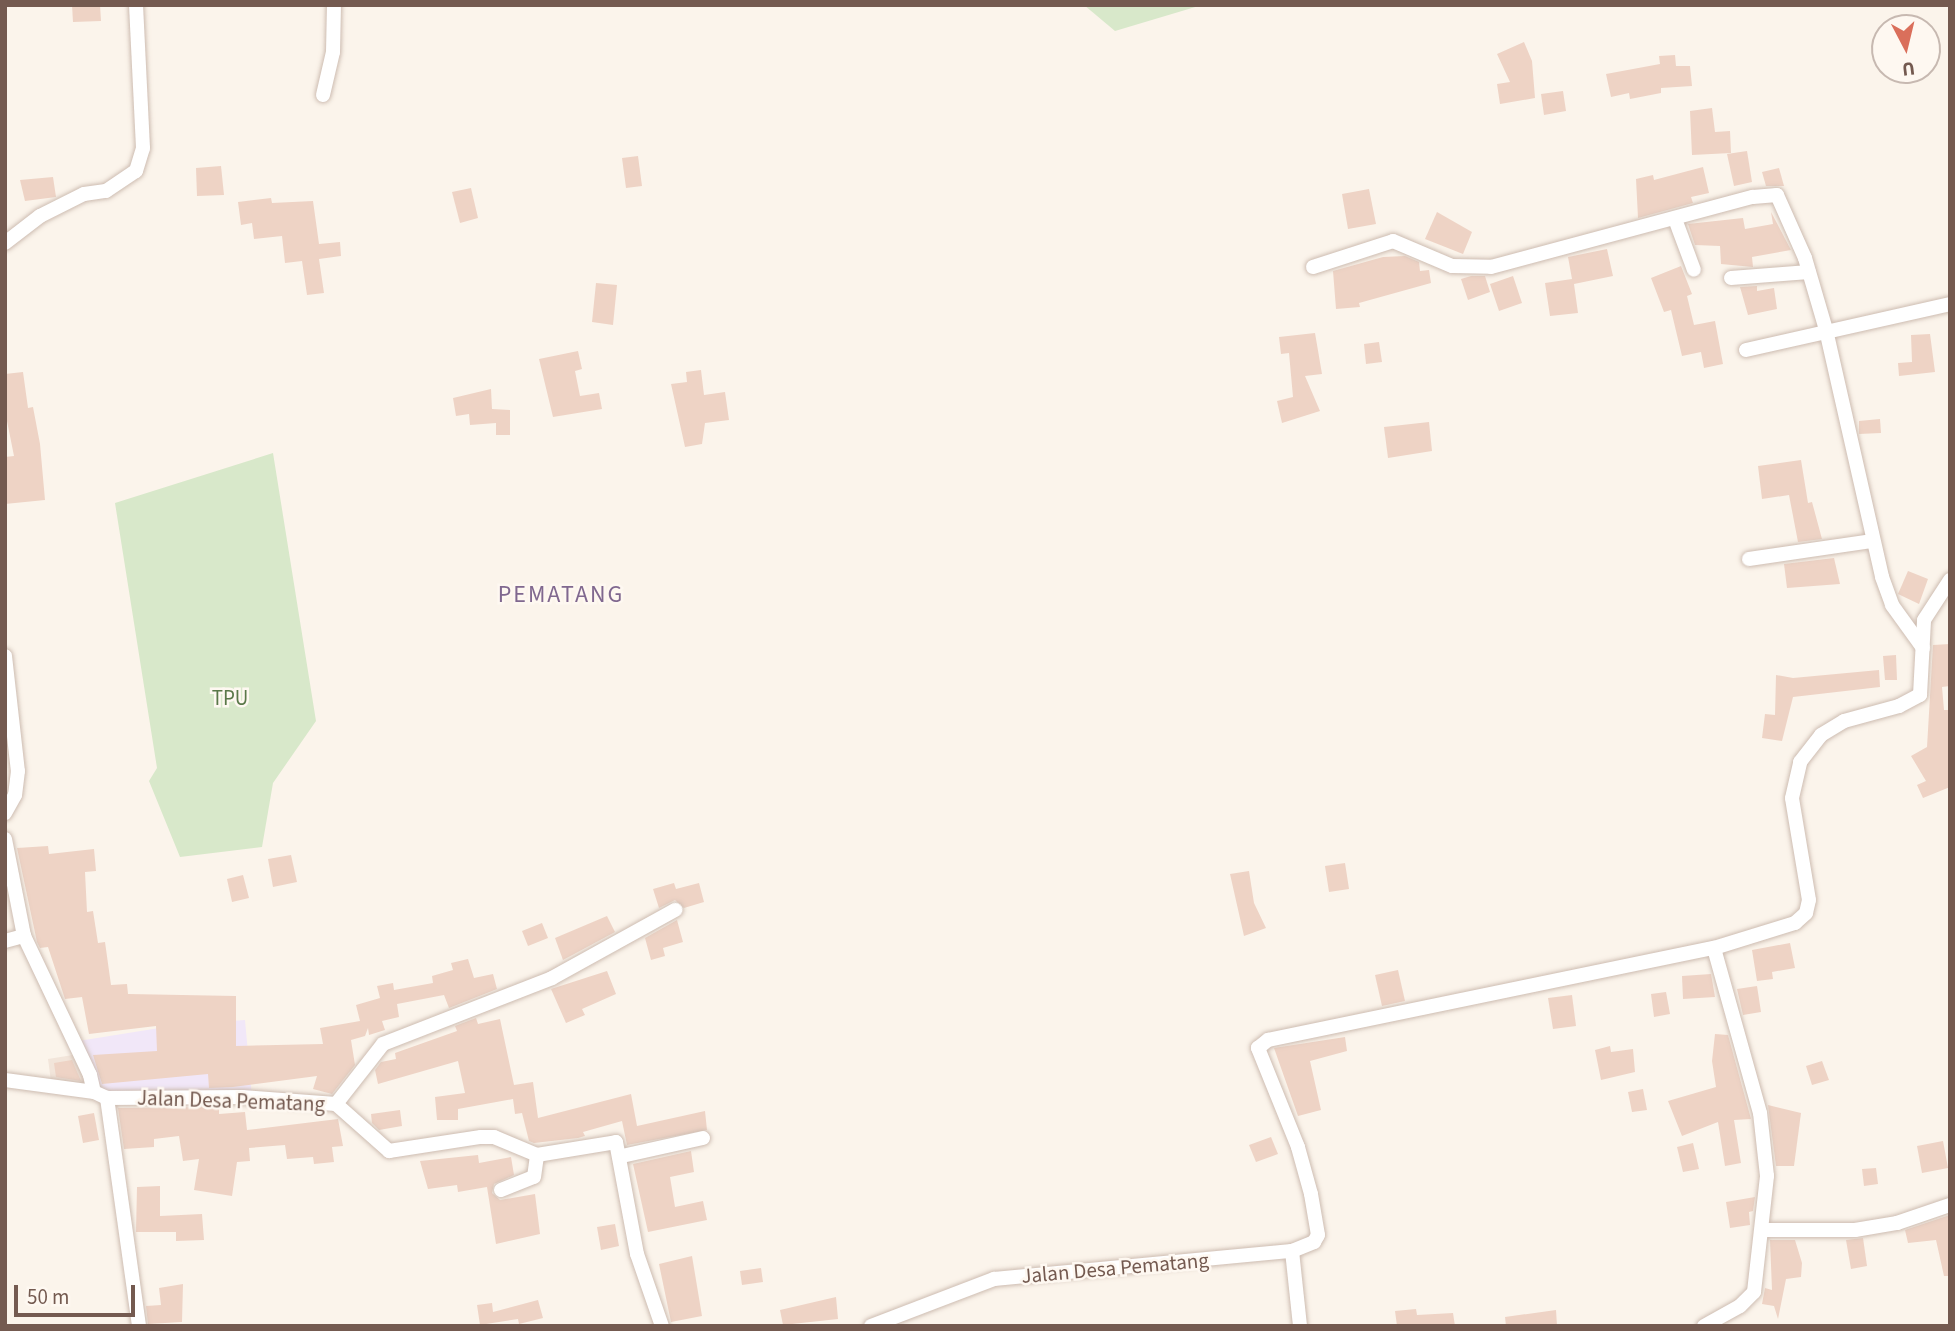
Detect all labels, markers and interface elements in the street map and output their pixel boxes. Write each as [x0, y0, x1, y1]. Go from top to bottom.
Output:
north arrow [1871, 14, 1941, 84]
text: U [1900, 54, 1916, 83]
district label: PEMATANG [499, 581, 623, 609]
park label: TPU [212, 685, 248, 711]
street label: Jalan Desa Pematang [137, 1085, 325, 1117]
street label: Jalan Desa Pematang [1020, 1247, 1210, 1289]
scale bar [18, 1272, 138, 1316]
text: 50 m [27, 1282, 69, 1312]

